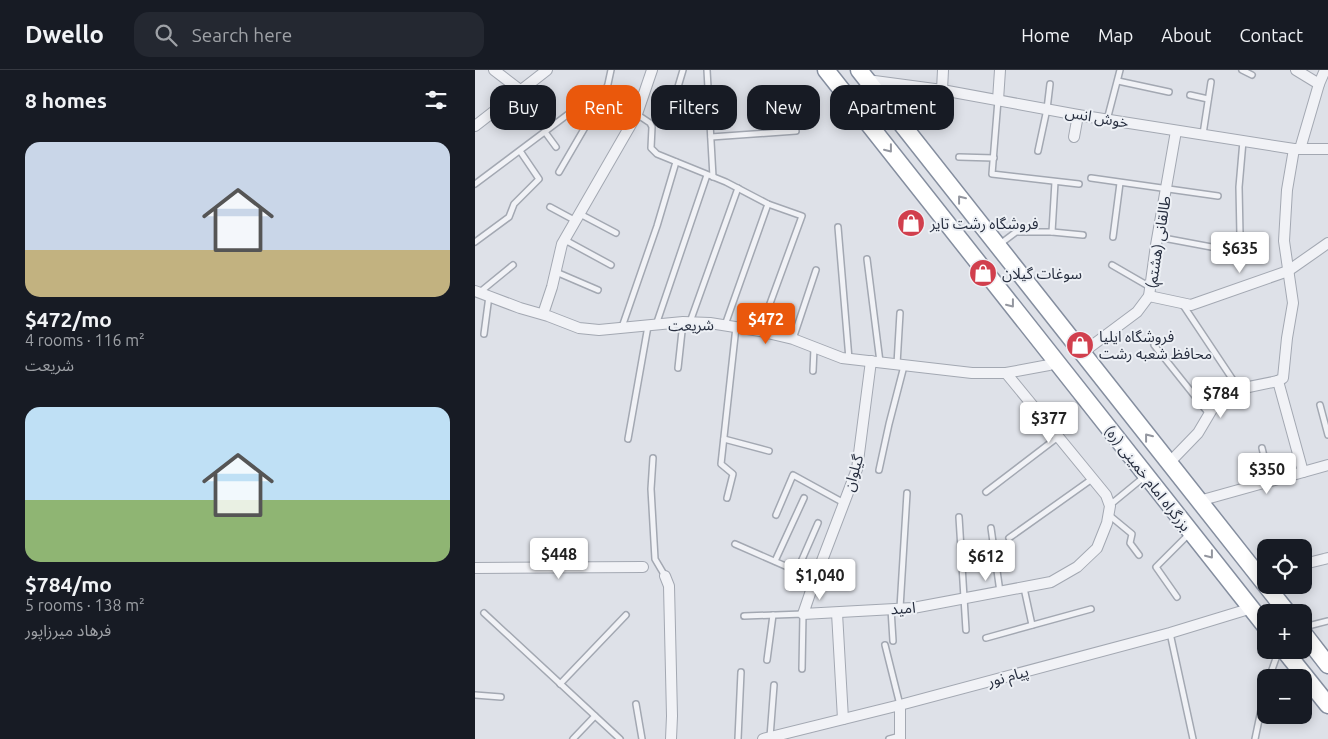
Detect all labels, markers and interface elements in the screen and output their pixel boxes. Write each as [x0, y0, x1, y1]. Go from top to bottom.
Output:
search box [134, 12, 484, 57]
text: Dwello [25, 21, 104, 48]
icon: search [152, 21, 180, 49]
text: Search here [192, 24, 292, 46]
text: Home [1021, 25, 1070, 45]
text: Map [1098, 25, 1133, 45]
text: About [1161, 25, 1211, 45]
text: Contact [1239, 25, 1303, 45]
chip: Buy [490, 85, 556, 130]
chip: Rent [566, 85, 641, 130]
chip: Filters [651, 85, 737, 130]
chip: New [747, 85, 820, 130]
chip: Apartment [830, 85, 954, 130]
icon: filters [422, 86, 450, 114]
text: 8 homes [25, 88, 107, 112]
street label: خوش انس [1064, 103, 1130, 132]
one-way arrow [883, 144, 892, 153]
icon: home [193, 175, 283, 265]
street label: طالقانی (هشتم) [1142, 194, 1177, 290]
one-way arrow [957, 196, 966, 205]
shop icon: فروشگاه رشت تاير [896, 208, 926, 238]
place label: فروشگاه رشت تاير [929, 215, 1039, 233]
pin: $635 [1210, 232, 1270, 274]
text: $635 [1222, 239, 1258, 257]
shop icon: سوغات گیلان [968, 258, 998, 288]
place label: سوغات گیلان [1002, 265, 1082, 283]
one-way arrow [1006, 299, 1015, 308]
pin: $472 [736, 302, 796, 345]
text: $472/mo [25, 307, 112, 331]
text: $472 [748, 310, 784, 328]
street label: شریعت [668, 316, 714, 335]
place label: فروشگاه ایلیا محافظ شعبه رشت [1099, 328, 1212, 363]
shop icon: فروشگاه ایلیا محافظ شعبه رشت [1065, 330, 1095, 360]
text: 4 rooms · 116 m² [25, 331, 145, 349]
text: شریعت [25, 356, 74, 374]
pin: $784 [1191, 376, 1251, 419]
text: $784 [1203, 384, 1239, 402]
pin: $377 [1019, 402, 1079, 444]
text: $377 [1031, 409, 1067, 427]
street label: بزرگراه امام خمینی (ره) [1099, 422, 1195, 536]
one-way arrow [1146, 434, 1154, 443]
icon: home [193, 440, 283, 530]
street label: گیلوان [840, 452, 867, 493]
pin: $350 [1237, 452, 1297, 495]
text: $350 [1249, 460, 1285, 478]
pin: $448 [529, 538, 589, 580]
map controls [1257, 539, 1312, 724]
button: locate [1257, 539, 1312, 594]
pin: $612 [956, 540, 1016, 582]
text: $448 [541, 545, 577, 563]
text: $612 [968, 547, 1004, 565]
one-way arrow [1204, 550, 1213, 559]
pin: $1,040 [779, 558, 861, 601]
text: $1,040 [795, 566, 845, 584]
text: $784/mo [25, 572, 112, 596]
text: 5 rooms · 138 m² [25, 596, 145, 614]
street label: امید [890, 598, 916, 618]
button: + [1257, 604, 1312, 659]
text: فرهاد میرزاپور [25, 621, 111, 639]
street label: پیام نور [985, 662, 1031, 693]
button: − [1257, 669, 1312, 724]

